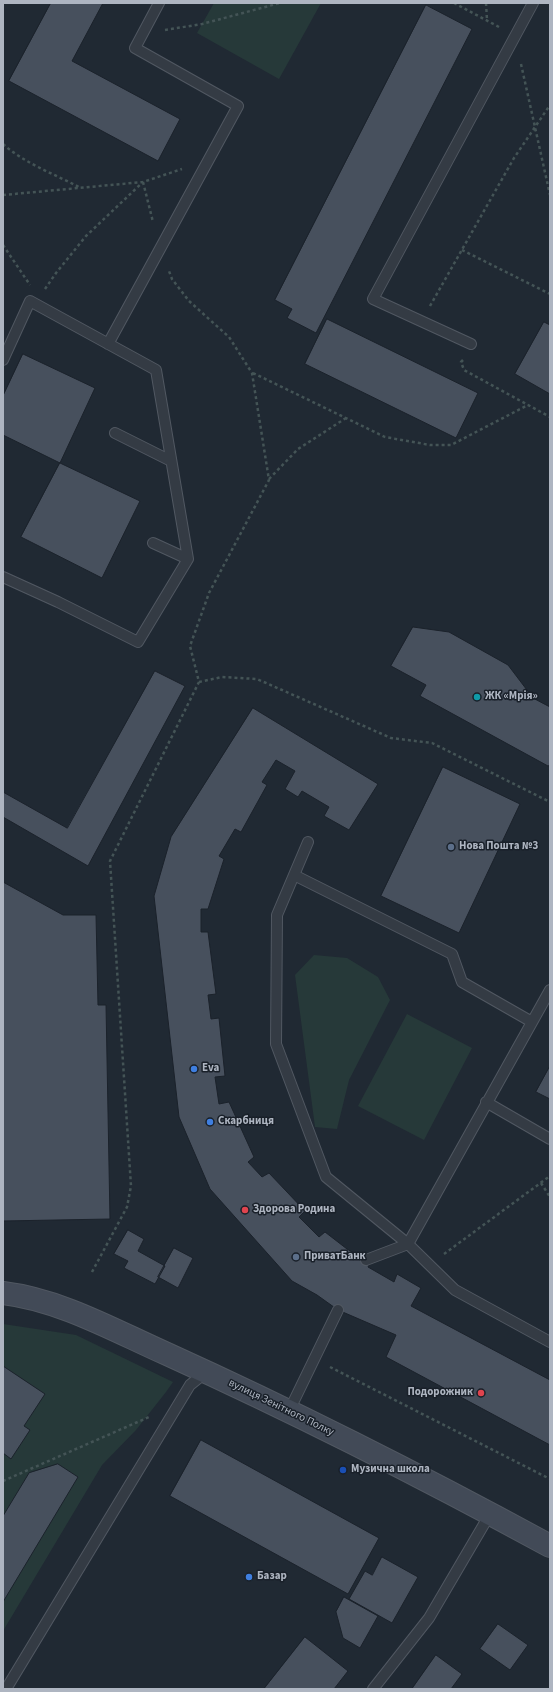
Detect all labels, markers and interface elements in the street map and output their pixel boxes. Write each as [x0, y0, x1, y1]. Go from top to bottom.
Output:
place label: ЖК «Мрія» [485, 690, 538, 704]
marker: ЖК «Мрія» [472, 692, 482, 702]
place label: Нова Пошта №3 [459, 840, 538, 854]
marker: Нова Пошта №3 [446, 842, 456, 852]
place label: Eva [202, 1062, 219, 1076]
marker: Eva [189, 1064, 199, 1074]
place label: Скарбниця [218, 1115, 274, 1129]
marker: Скарбниця [205, 1117, 215, 1127]
place label: Здорова Родина [253, 1203, 335, 1217]
marker: Здорова Родина [240, 1205, 250, 1215]
place label: ПриватБанк [304, 1250, 366, 1264]
marker: ПриватБанк [291, 1252, 301, 1262]
street label: вулиця Зенітного Полку [226, 1377, 336, 1439]
place label: Подорожник [407, 1386, 473, 1400]
marker: Подорожник [476, 1388, 486, 1398]
place label: Музична школа [351, 1463, 430, 1477]
marker: Музична школа [338, 1465, 348, 1475]
place label: Базар [257, 1570, 287, 1584]
marker: Базар [244, 1572, 254, 1582]

